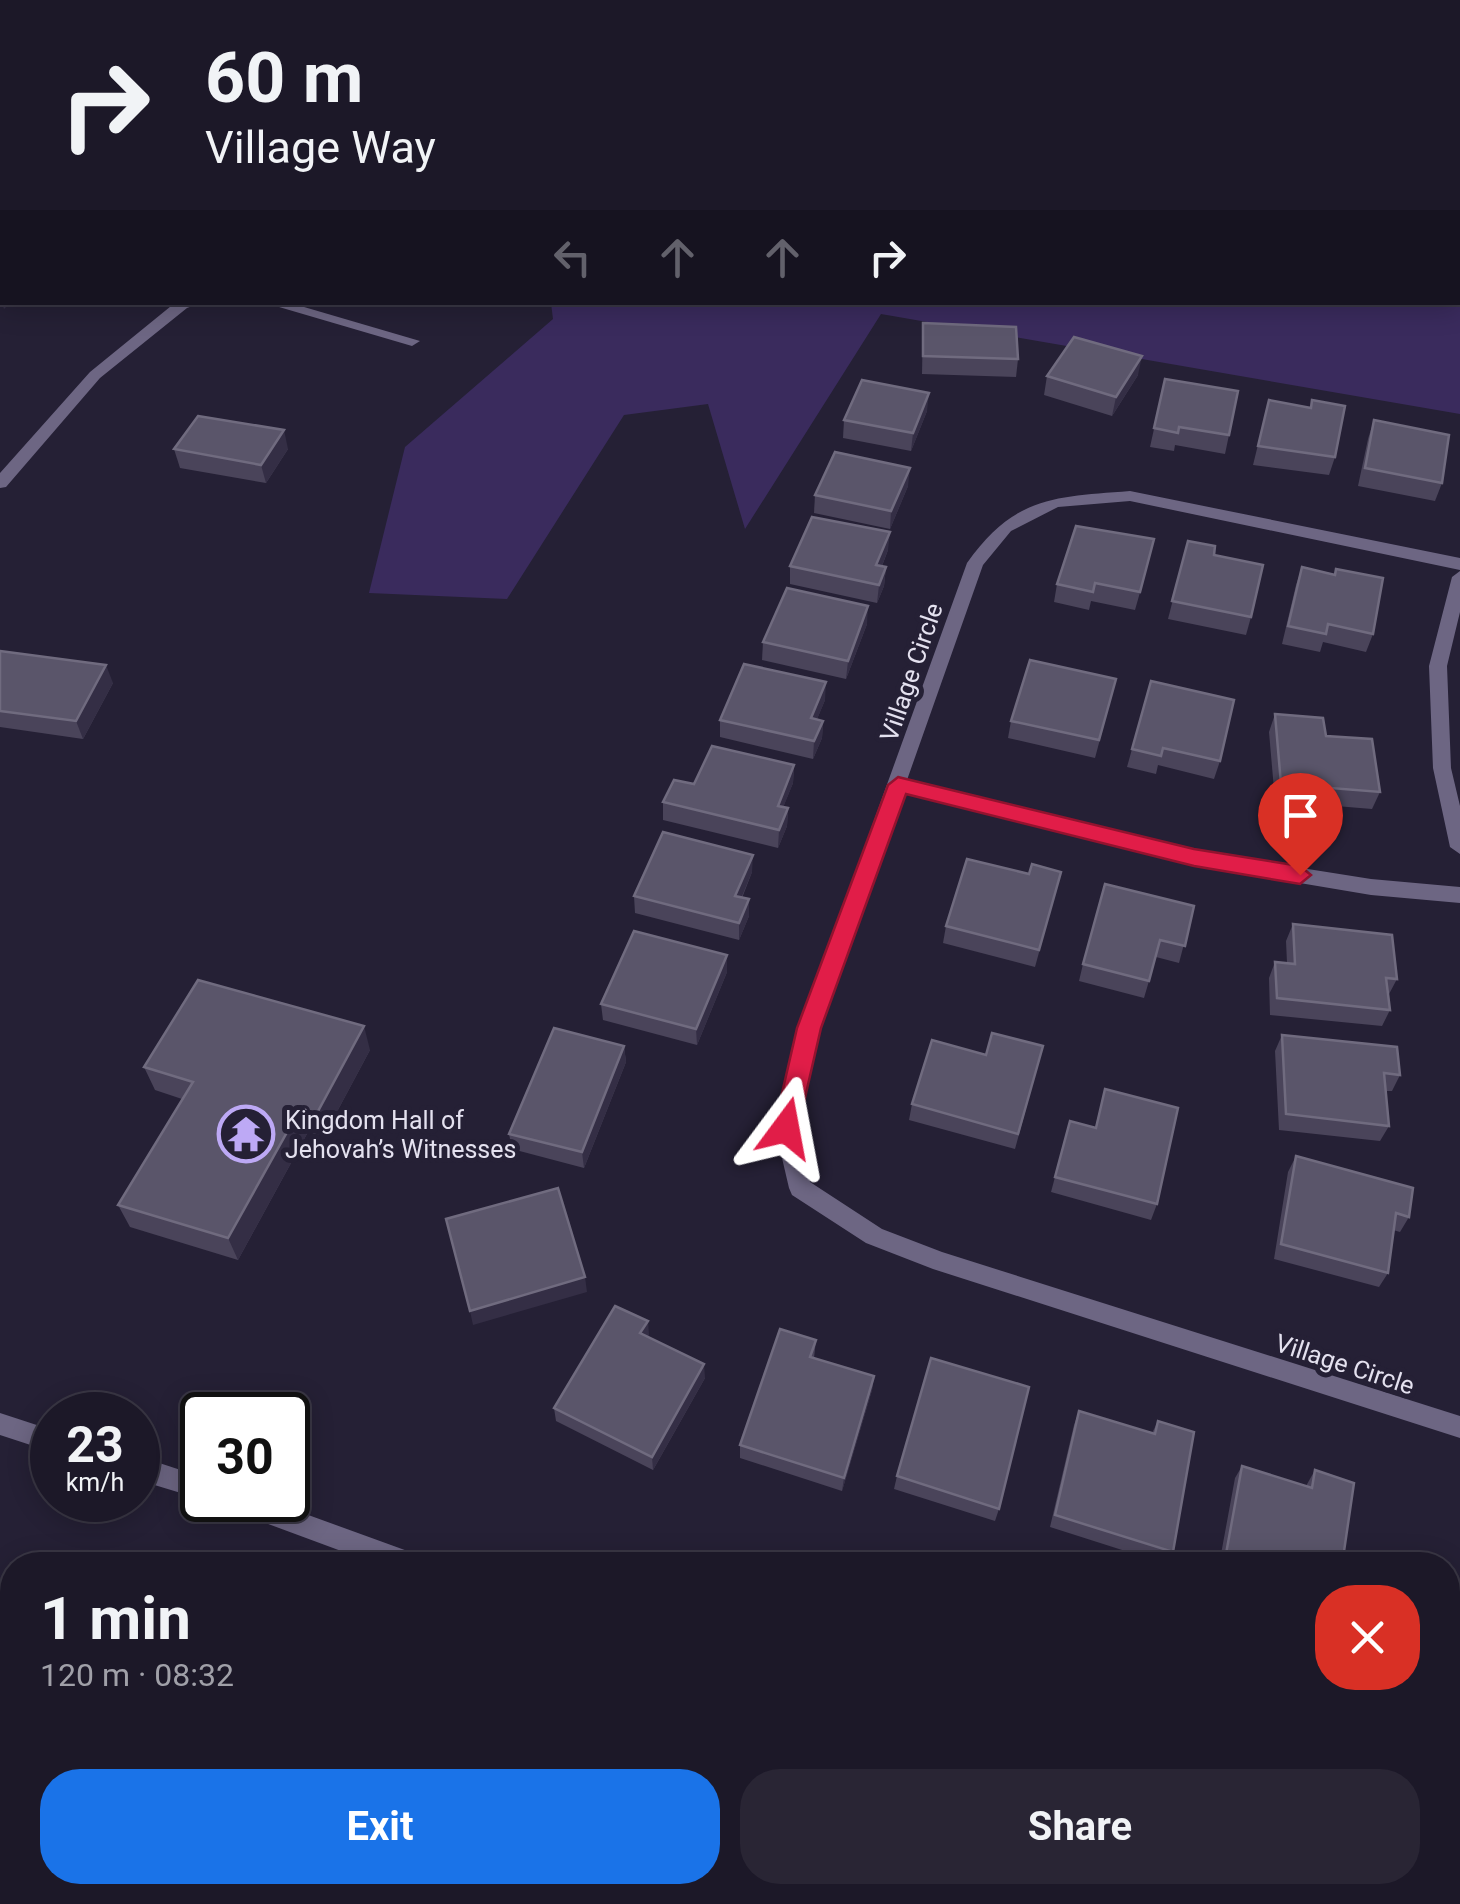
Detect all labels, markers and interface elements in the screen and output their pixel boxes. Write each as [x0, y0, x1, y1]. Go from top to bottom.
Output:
text: 60 m [205, 37, 363, 119]
icon: right [40, 40, 170, 170]
text: Village Way [205, 121, 436, 174]
icon: left [545, 230, 600, 285]
icon: ahead [650, 230, 705, 285]
icon: ahead [755, 230, 810, 285]
icon: right [860, 230, 915, 285]
street label: Village Circle [874, 599, 949, 745]
pin [1258, 773, 1343, 876]
icon: arrive [1273, 788, 1328, 843]
position arrow [734, 1076, 838, 1180]
temple icon: Kingdom Hall of Jehovah’s Witnesses [216, 1104, 276, 1164]
place label: Kingdom Hall of Jehovah’s Witnesses [285, 1106, 516, 1164]
street label: Village Circle [1272, 1328, 1418, 1401]
speed limit sign: 30 [180, 1392, 310, 1522]
text: 23 [66, 1416, 124, 1474]
text: km/h [66, 1468, 124, 1497]
text: 1 min [40, 1583, 191, 1654]
button: close [1315, 1585, 1420, 1690]
text: 120 m · 08:32 [40, 1656, 234, 1694]
button: Exit [40, 1769, 720, 1884]
button: Share [740, 1769, 1420, 1884]

